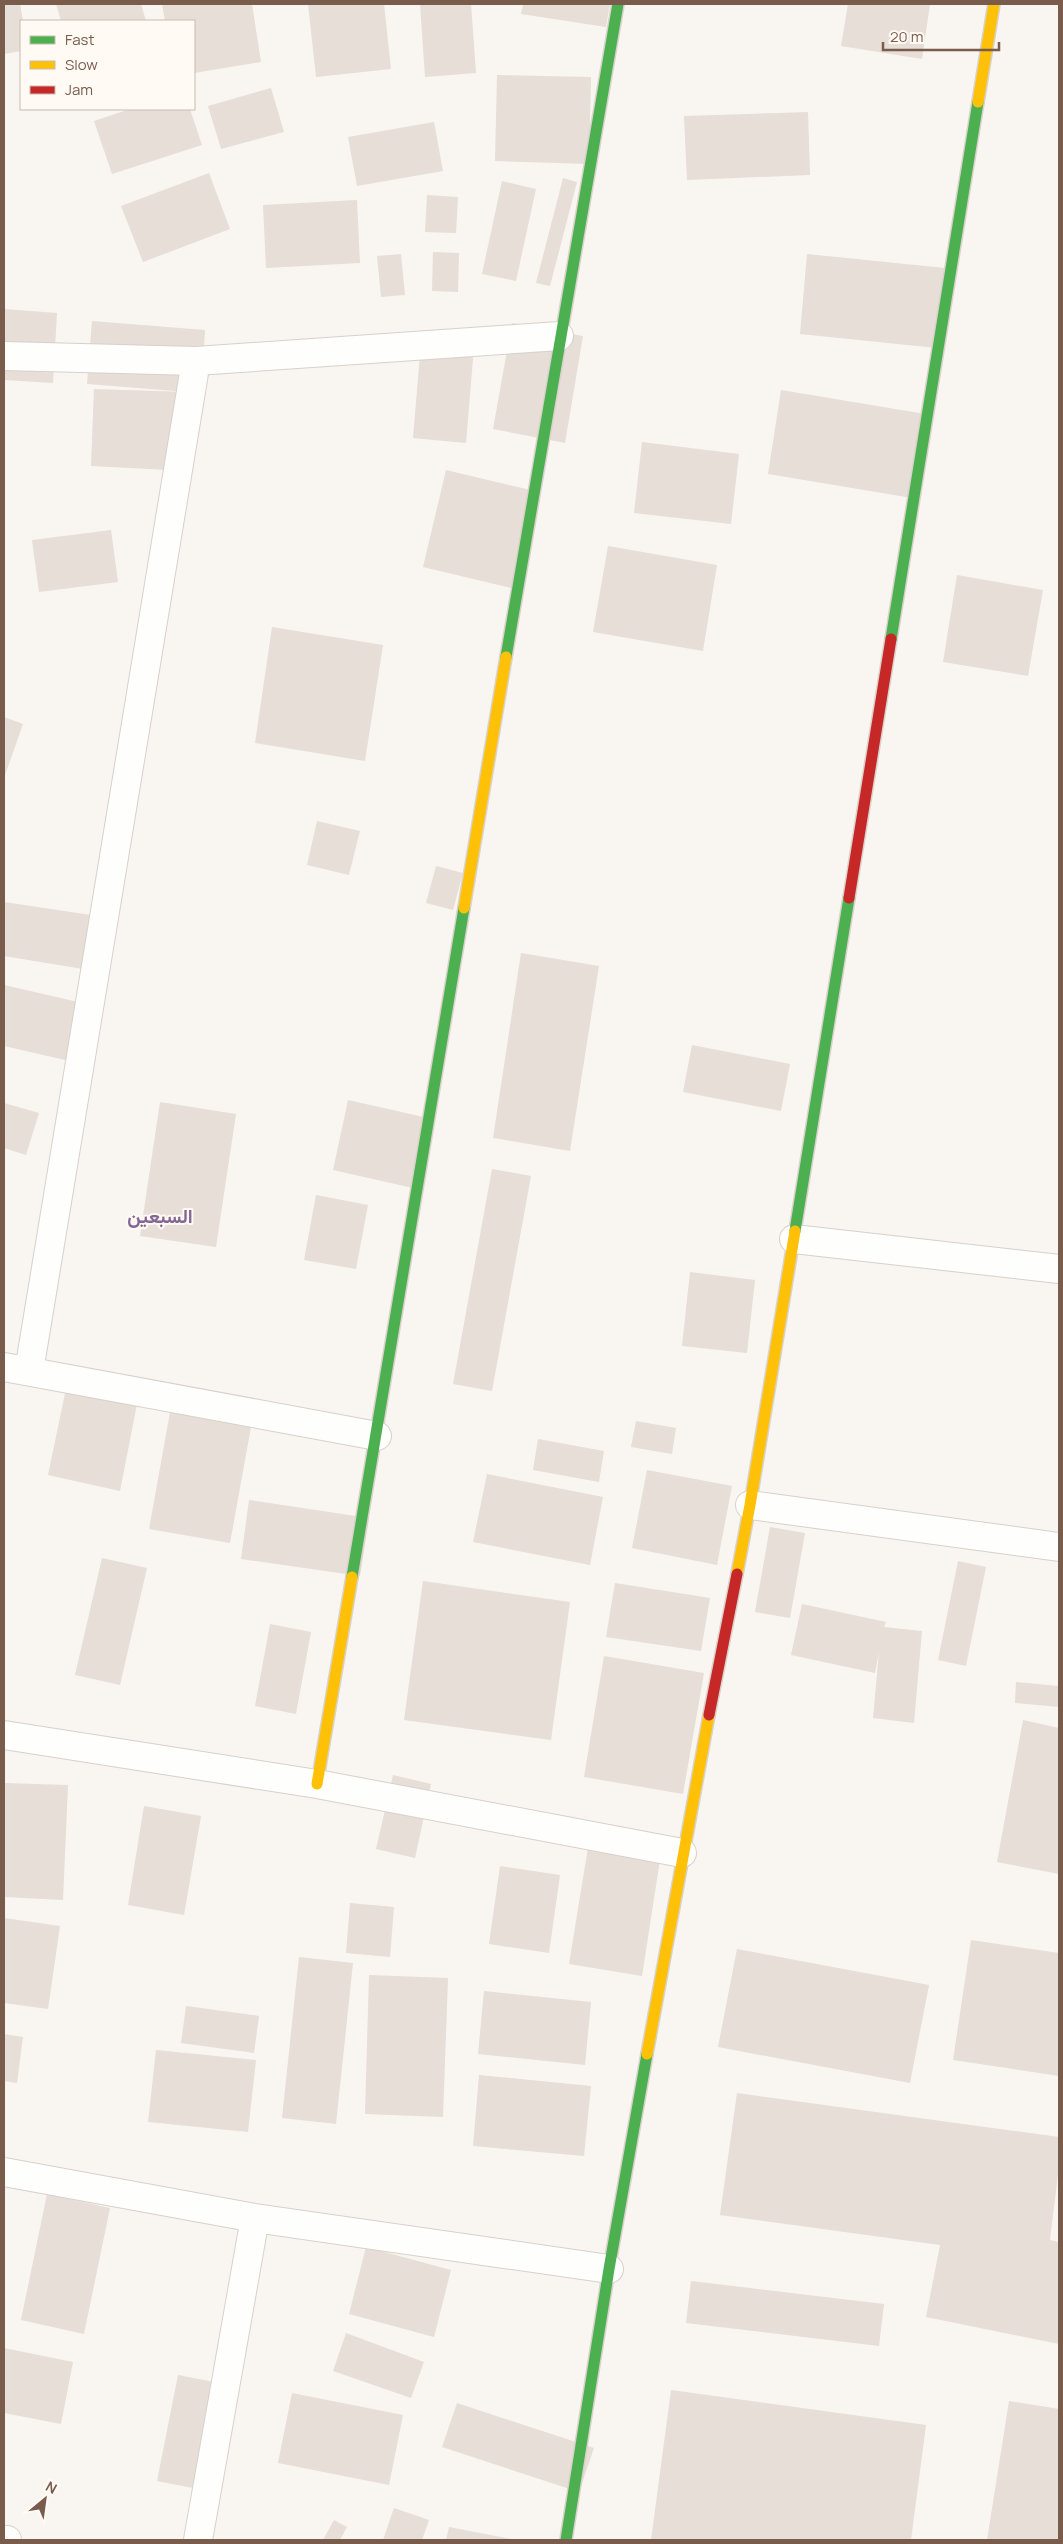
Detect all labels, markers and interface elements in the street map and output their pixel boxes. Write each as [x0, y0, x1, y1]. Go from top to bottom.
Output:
legend [20, 20, 195, 110]
scale bar [883, 20, 999, 52]
text: 20 m [890, 26, 923, 47]
text: Fast [65, 29, 94, 50]
text: Slow [65, 54, 98, 75]
text: Jam [65, 79, 93, 100]
district label: السبعين [127, 1203, 193, 1229]
north arrow [20, 2474, 70, 2524]
text: N [43, 2476, 61, 2498]

